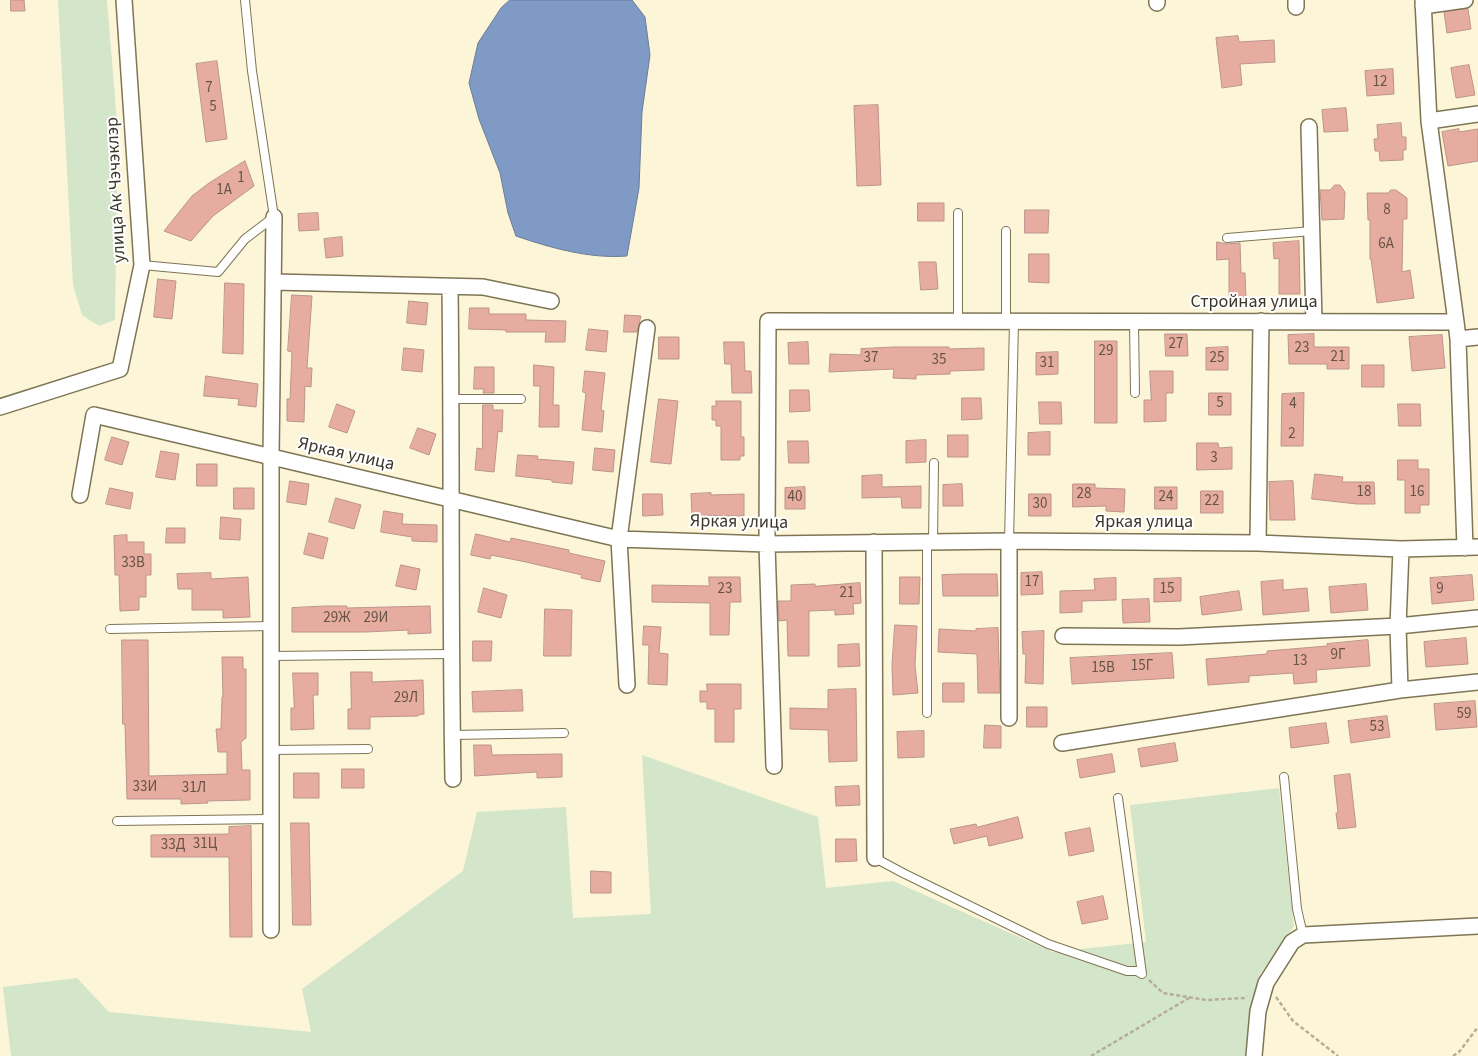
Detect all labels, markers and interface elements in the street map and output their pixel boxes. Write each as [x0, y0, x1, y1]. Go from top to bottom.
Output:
house number: 12 [1373, 74, 1387, 92]
house number: 7 [205, 80, 213, 98]
house number: 5 [209, 99, 217, 117]
street label: улица Ак Чэчэклэр [102, 116, 132, 264]
house number: 1 [237, 170, 245, 188]
house number: 1А [216, 182, 232, 200]
house number: 8 [1383, 202, 1391, 220]
house number: 6А [1378, 236, 1394, 254]
street label: Стройная улица [1190, 292, 1318, 314]
house number: 27 [1169, 336, 1183, 354]
house number: 23 [1295, 340, 1309, 358]
house number: 29 [1099, 343, 1113, 361]
house number: 21 [1331, 349, 1345, 367]
house number: 37 [864, 350, 878, 368]
house number: 25 [1210, 350, 1224, 368]
house number: 35 [932, 352, 946, 370]
house number: 31 [1040, 355, 1054, 373]
house number: 5 [1216, 395, 1224, 413]
house number: 4 [1289, 396, 1297, 414]
house number: 2 [1288, 426, 1296, 444]
street label: Яркая улица [296, 433, 396, 477]
house number: 3 [1210, 450, 1218, 468]
house number: 18 [1357, 484, 1371, 502]
house number: 16 [1410, 484, 1424, 502]
house number: 28 [1077, 486, 1091, 504]
house number: 40 [788, 489, 802, 507]
house number: 24 [1159, 489, 1173, 507]
house number: 22 [1205, 493, 1219, 511]
house number: 30 [1033, 496, 1047, 514]
street label: Яркая улица [690, 511, 788, 535]
street label: Яркая улица [1095, 512, 1193, 534]
house number: 33В [121, 555, 145, 573]
house number: 17 [1025, 574, 1039, 592]
house number: 23 [718, 581, 732, 599]
house number: 15 [1160, 581, 1174, 599]
house number: 9 [1436, 581, 1444, 599]
house number: 21 [840, 585, 854, 603]
house number: 29Ж [323, 610, 351, 628]
house number: 29И [364, 610, 388, 628]
house number: 9Г [1331, 647, 1345, 665]
house number: 13 [1293, 653, 1307, 671]
house number: 15Г [1131, 658, 1153, 676]
house number: 15В [1091, 660, 1115, 678]
house number: 29Л [394, 690, 418, 708]
house number: 59 [1457, 706, 1471, 724]
house number: 53 [1370, 719, 1384, 737]
house number: 33И [133, 779, 157, 797]
house number: 31Л [182, 780, 206, 798]
house number: 31Ц [193, 836, 217, 854]
house number: 33Д [161, 837, 185, 855]

